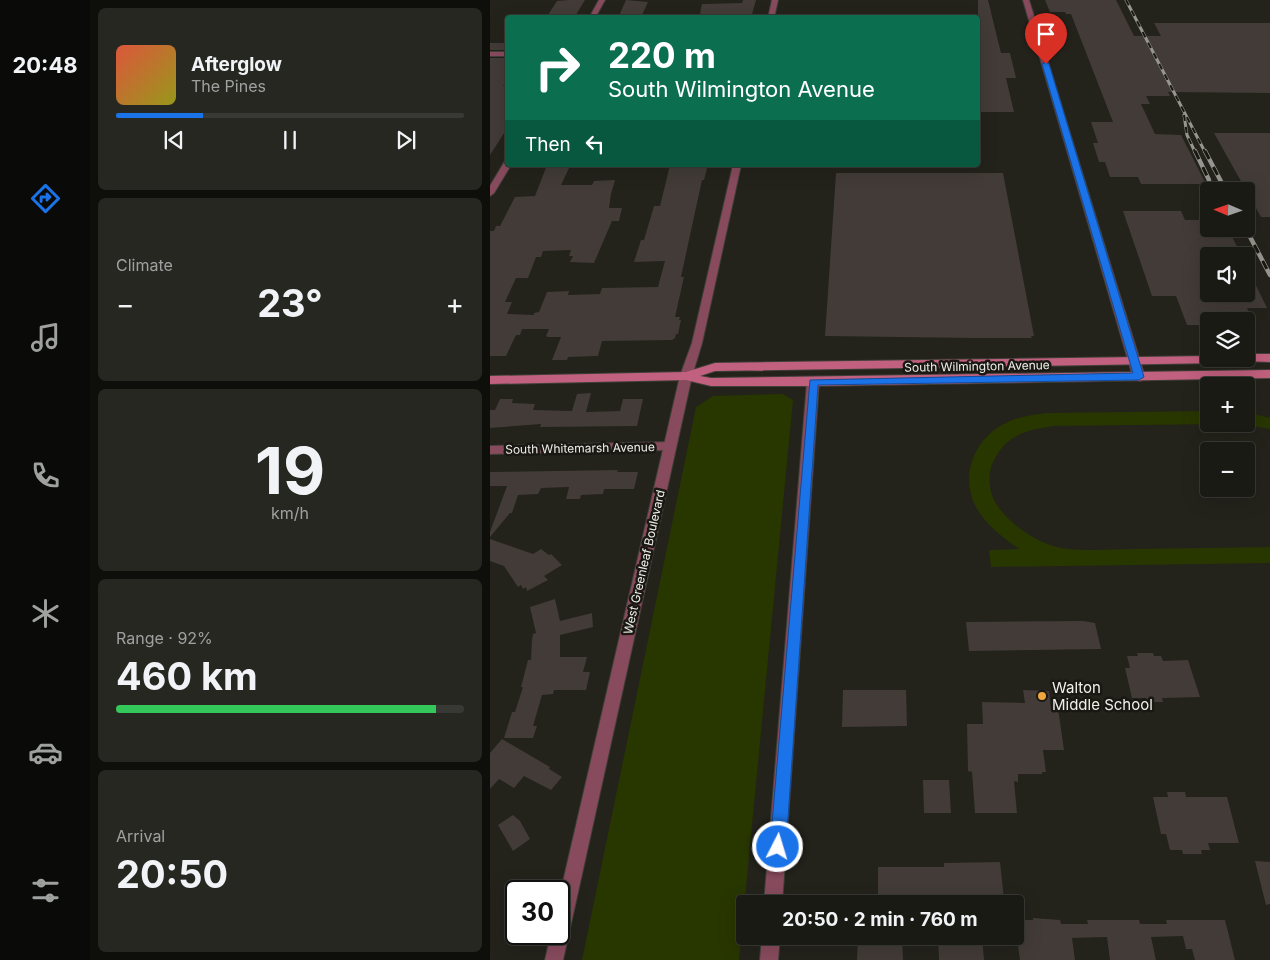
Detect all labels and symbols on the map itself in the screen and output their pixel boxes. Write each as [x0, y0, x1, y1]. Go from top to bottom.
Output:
pin [1025, 13, 1067, 64]
north arrow [1200, 182, 1255, 238]
street label: South Wilmington Avenue [904, 357, 1050, 375]
street label: South Whitemarsh Avenue [505, 439, 655, 457]
street label: West Greenleaf Boulevard [620, 488, 668, 636]
place label: Walton Middle School [1052, 678, 1153, 714]
marker: Walton Middle School [1036, 690, 1048, 702]
position arrow [751, 820, 803, 872]
speed limit sign: 30 [505, 880, 570, 945]

